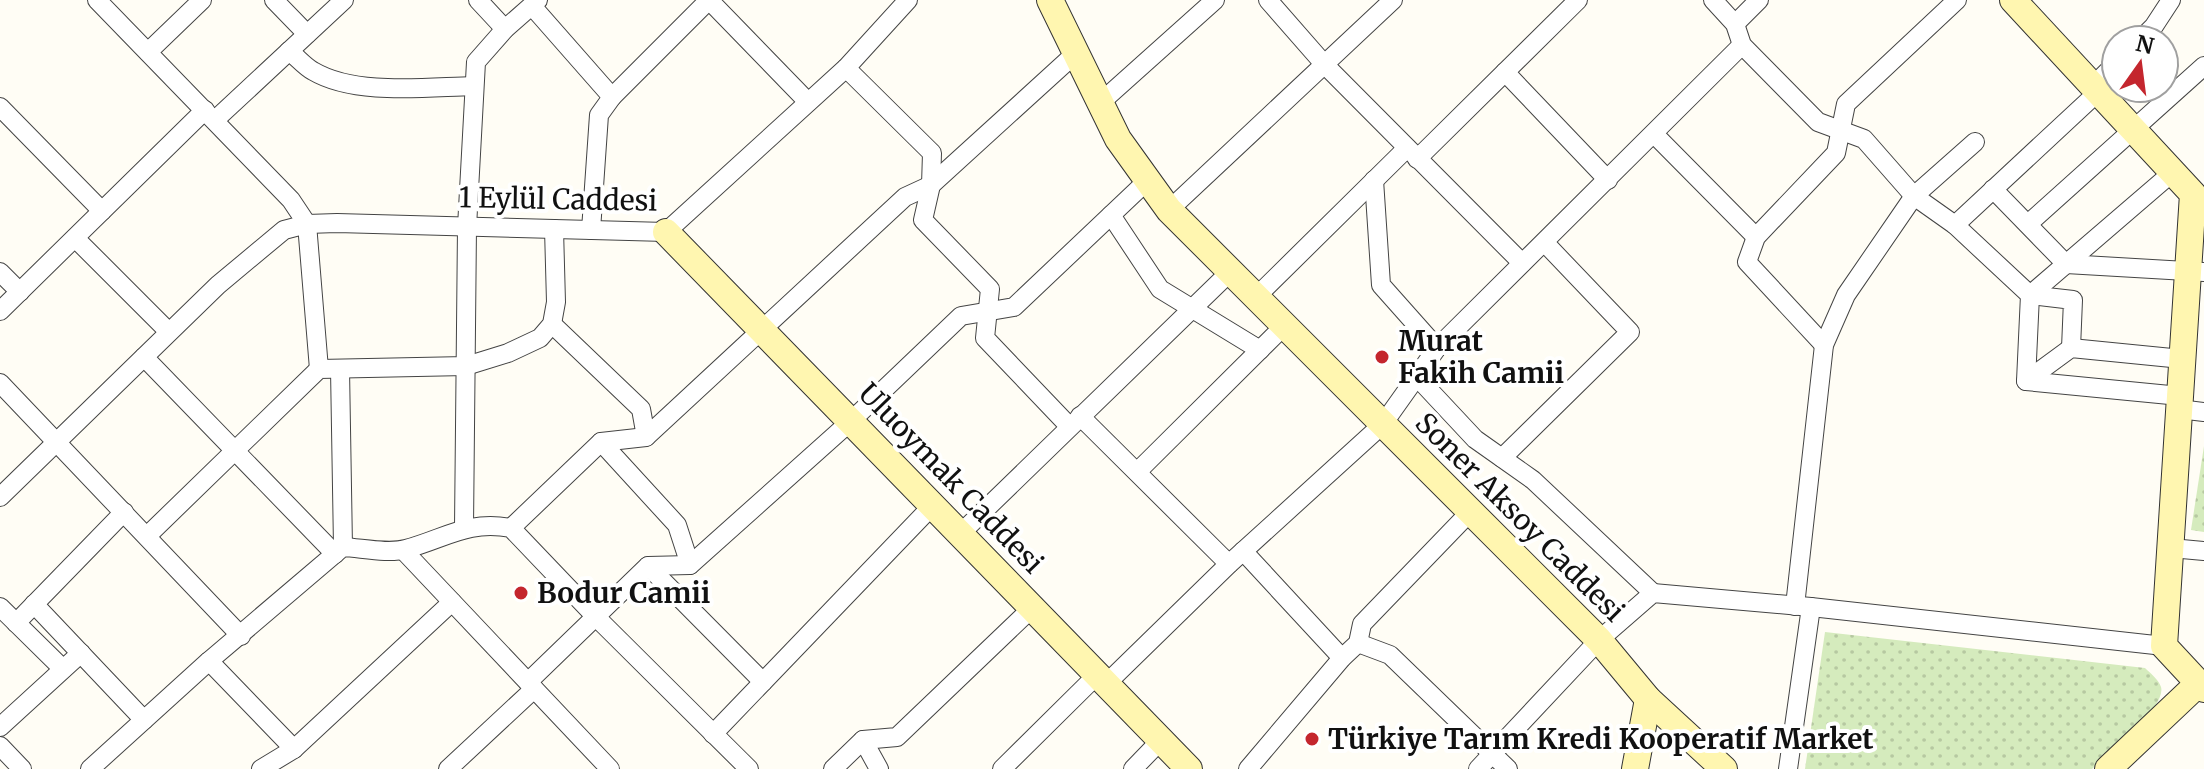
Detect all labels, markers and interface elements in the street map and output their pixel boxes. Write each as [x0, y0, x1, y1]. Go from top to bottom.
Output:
north arrow [2100, 24, 2180, 104]
text: N [2133, 29, 2157, 60]
street label: 1 Eylül Caddesi [458, 179, 658, 219]
place label: Murat Fakih Camii [1398, 323, 1564, 391]
marker: Murat Fakih Camii [1373, 348, 1391, 366]
street label: Uluoymak Caddesi [851, 375, 1051, 581]
street label: Soner Aksoy Caddesi [1408, 405, 1632, 629]
place label: Bodur Camii [537, 575, 710, 611]
marker: Bodur Camii [512, 584, 530, 602]
place label: Türkiye Tarım Kredi Kooperatif Market [1328, 721, 1874, 757]
marker: Türkiye Tarım Kredi Kooperatif Market [1303, 730, 1321, 748]

